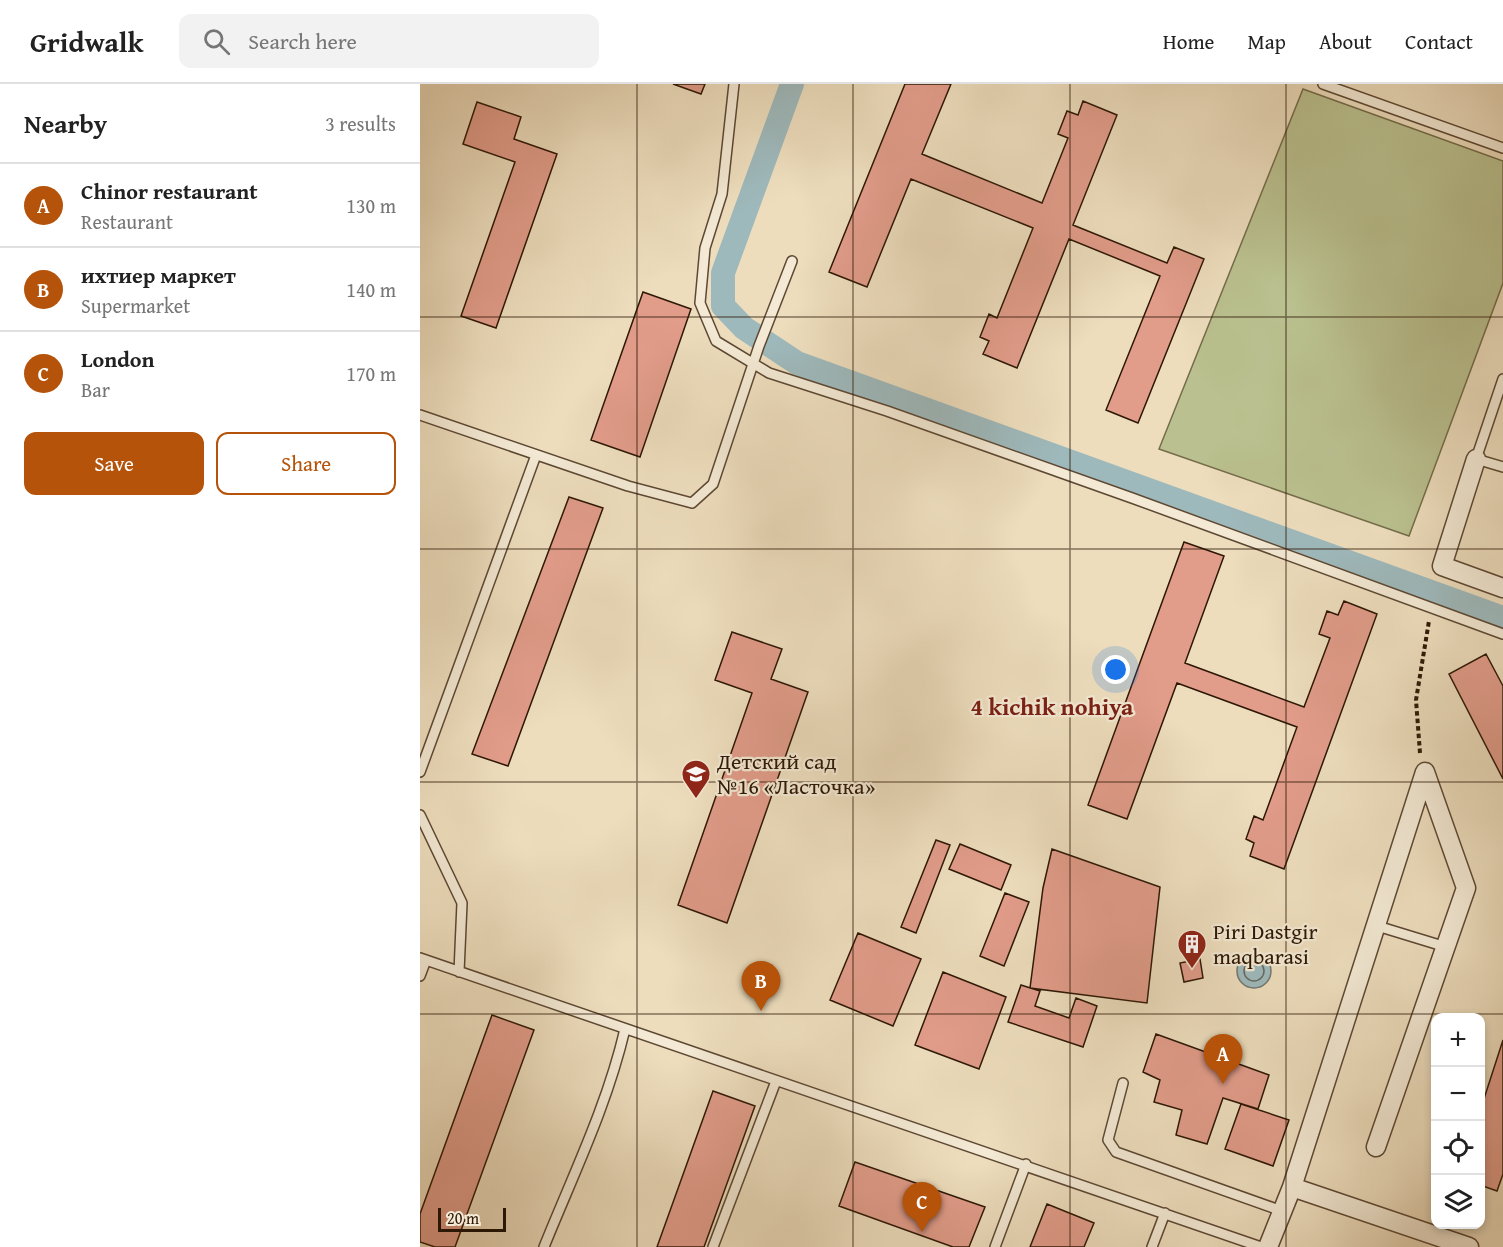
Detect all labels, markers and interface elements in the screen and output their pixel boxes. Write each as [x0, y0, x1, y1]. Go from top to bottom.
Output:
search box [179, 14, 599, 68]
text: Gridwalk [30, 21, 143, 62]
icon: search [200, 25, 233, 58]
text: Search here [248, 25, 357, 57]
text: Home [1163, 26, 1214, 57]
text: Map [1247, 26, 1286, 57]
text: About [1319, 26, 1372, 57]
text: Contact [1405, 26, 1473, 57]
text: Nearby [24, 104, 107, 143]
text: 3 results [325, 109, 396, 138]
text: Chinor restaurant [81, 175, 258, 207]
text: A [37, 191, 50, 220]
text: 130 m [346, 191, 396, 220]
text: Restaurant [81, 207, 173, 236]
text: ихтиер маркет [81, 259, 236, 291]
text: B [37, 275, 50, 304]
text: 140 m [346, 275, 396, 304]
text: Supermarket [81, 291, 190, 320]
text: London [81, 343, 154, 375]
text: C [38, 359, 49, 388]
text: 170 m [346, 359, 396, 388]
text: Bar [81, 375, 110, 404]
button: Save [24, 432, 204, 495]
button: Share [216, 432, 396, 495]
your location [1101, 655, 1130, 684]
district label: 4 kichik nohiya [971, 689, 1134, 724]
place label: Детский сад №16 «Ласточка» [716, 745, 876, 802]
school or university icon: Детский сад №16 «Ласточка» [680, 758, 712, 800]
place label: Piri Dastgir maqbarasi [1213, 915, 1318, 972]
building icon: Piri Dastgir maqbarasi [1176, 928, 1208, 970]
pin: B [742, 962, 780, 1011]
map controls [1431, 1013, 1485, 1229]
button: + [1431, 1013, 1485, 1067]
pin: A [1204, 1034, 1242, 1084]
button: − [1431, 1067, 1485, 1121]
button: locate [1431, 1121, 1485, 1175]
button: layers [1431, 1175, 1485, 1229]
pin: C [902, 1182, 942, 1232]
scale bar [438, 1205, 506, 1232]
text: 20 m [447, 1206, 479, 1230]

